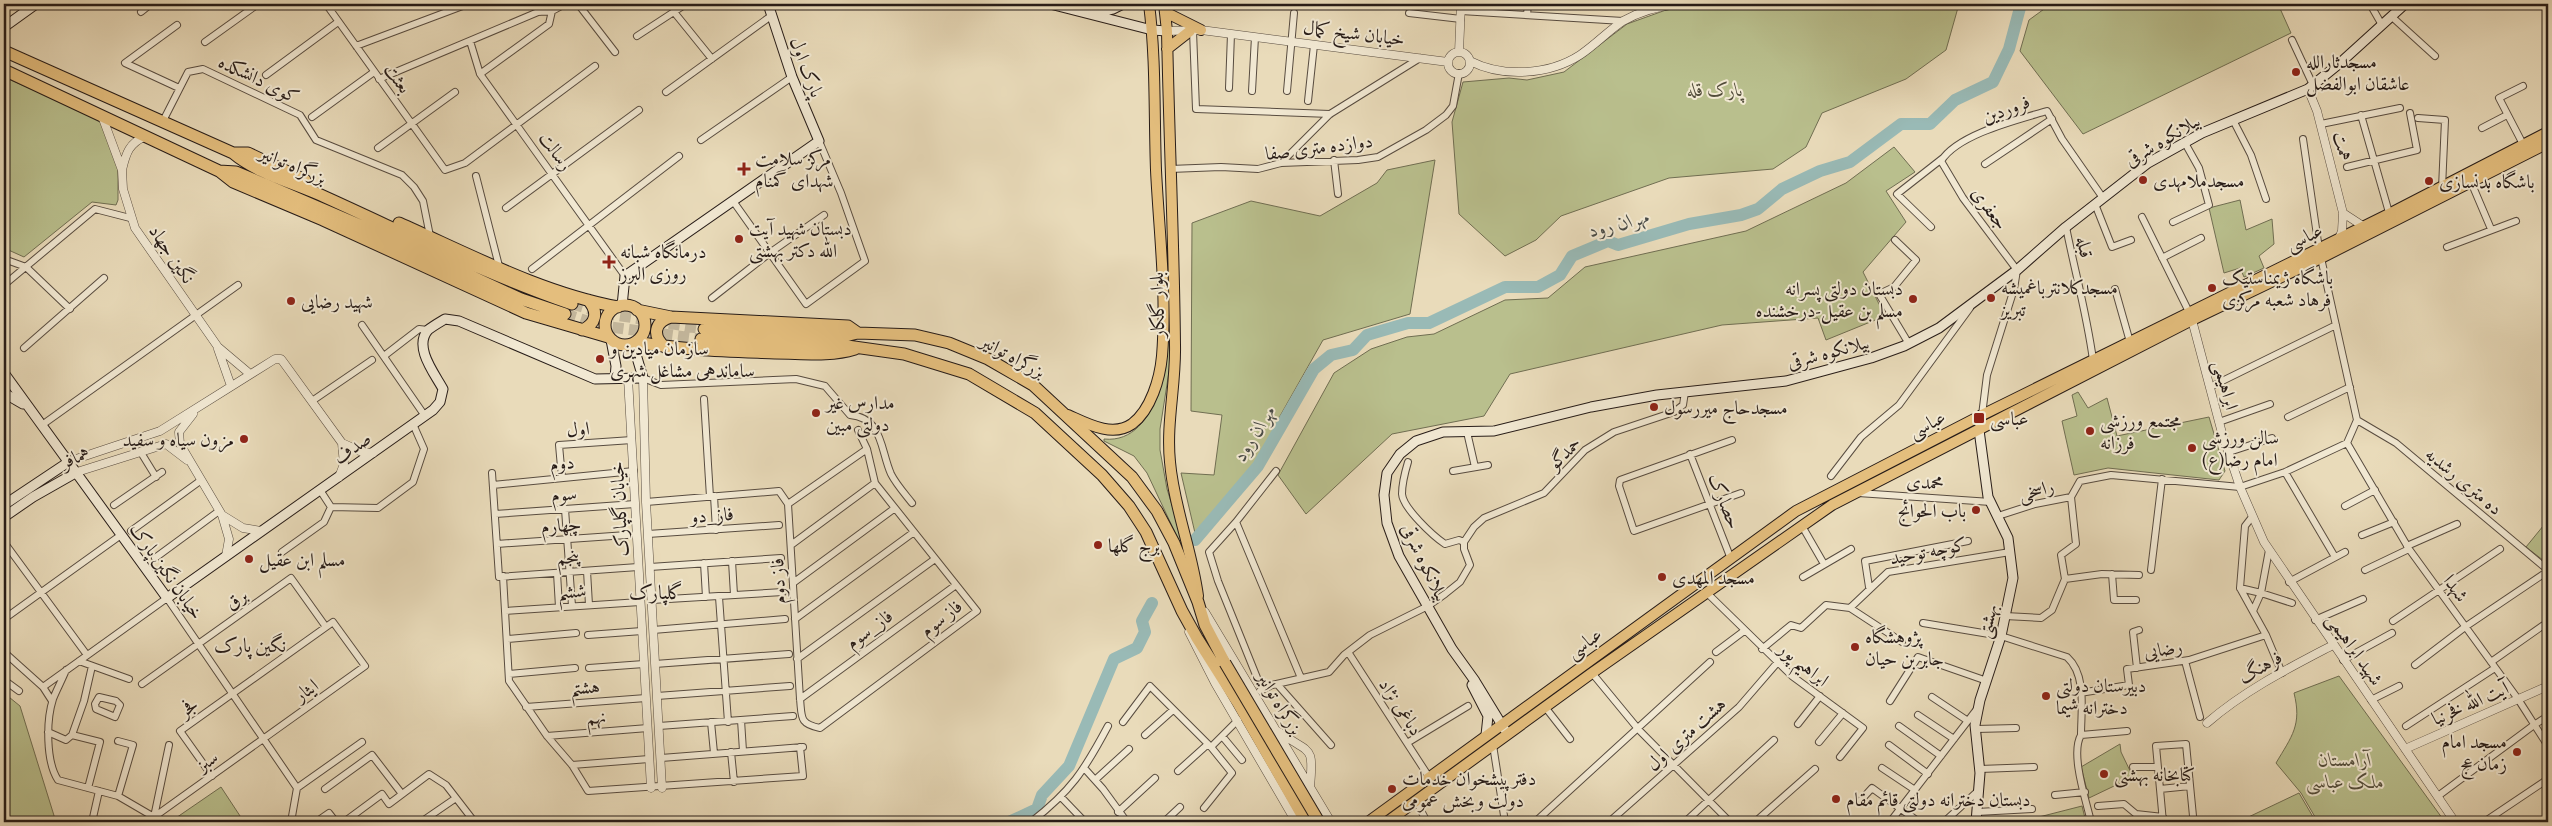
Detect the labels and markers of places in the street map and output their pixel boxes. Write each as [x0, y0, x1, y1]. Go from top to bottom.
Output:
place label: مسجدثارالله عاشقان ابوالفضل [2306, 49, 2410, 97]
marker: مسجدثارالله عاشقان ابوالفضل [2290, 66, 2302, 78]
place label: مرکز سلامت شهدای گمنام [755, 146, 834, 197]
marker: مرکز سلامت شهدای گمنام [737, 162, 751, 176]
place label: مسجدملامهدی [2153, 168, 2244, 193]
place label: باشگاه بدنسازی [2439, 169, 2535, 194]
marker: مسجدملامهدی [2137, 174, 2149, 186]
marker: باشگاه بدنسازی [2423, 175, 2435, 187]
place label: دبستان شهید آیت الله دکتر بهشتی [749, 216, 852, 264]
marker: دبستان شهید آیت الله دکتر بهشتی [733, 233, 745, 245]
place label: درمانگاه شبانه روزی البرز [618, 239, 707, 286]
marker: درمانگاه شبانه روزی البرز [602, 255, 616, 269]
place label: باشگاه ژیمناستیک فرهاد شعبه مرکزی [2222, 265, 2333, 313]
place label: مسجدکلانترباغمیشه تبریز [1999, 275, 2118, 322]
place label: دبستان دولتی پسرانه مسلم بن عقیل-درخشنده [1756, 276, 1903, 330]
marker: باشگاه ژیمناستیک فرهاد شعبه مرکزی [2206, 282, 2218, 294]
place label: شهید رضایی [301, 289, 373, 315]
marker: مسجدکلانترباغمیشه تبریز [1985, 292, 1997, 304]
marker: دبستان دولتی پسرانه مسلم بن عقیل-درخشنده [1907, 293, 1919, 305]
marker: شهید رضایی [285, 295, 297, 307]
place label: سازمان میادین و ساماندهی مشاغل شهری [608, 336, 755, 384]
marker: سازمان میادین و ساماندهی مشاغل شهری [594, 353, 606, 365]
place label: مدارس غیر دولتی مبین [824, 390, 895, 438]
place label: مسجدحاج میررسول [1664, 395, 1788, 425]
marker: مسجدحاج میررسول [1648, 401, 1660, 413]
place label: عباسی [1990, 406, 2028, 432]
marker: مدارس غیر دولتی مبین [810, 407, 822, 419]
place label: مجتمع ورزشی فرزانه [2100, 408, 2182, 455]
marker: عباسی [1972, 411, 1986, 425]
marker: مجتمع ورزشی فرزانه [2084, 425, 2096, 437]
place label: سالن ورزشی امام رضا(ع) [2202, 425, 2279, 476]
place label: مزون سیاه و سفید [123, 427, 234, 453]
marker: مزون سیاه و سفید [238, 433, 250, 445]
marker: سالن ورزشی امام رضا(ع) [2186, 442, 2198, 454]
place label: باب الحوائج [1898, 498, 1966, 527]
marker: باب الحوائج [1970, 504, 1982, 516]
place label: برج گلها [1108, 533, 1161, 563]
marker: برج گلها [1092, 539, 1104, 551]
place label: مسلم ابن عقیل [259, 547, 345, 579]
marker: مسلم ابن عقیل [243, 553, 255, 565]
place label: مسجد المهدی [1672, 565, 1755, 590]
marker: مسجد المهدی [1656, 571, 1668, 583]
place label: پژوهشگاه جابر بن حیان [1865, 624, 1944, 671]
marker: پژوهشگاه جابر بن حیان [1849, 641, 1861, 653]
place label: دبیرستان دولتی دخترانه شیما [2056, 673, 2146, 720]
marker: دبیرستان دولتی دخترانه شیما [2040, 690, 2052, 702]
place label: مسجد امام زمان عج [2441, 729, 2507, 780]
marker: مسجد امام زمان عج [2511, 746, 2523, 758]
place label: کتابخانه بهشتی [2114, 762, 2195, 788]
place label: دفترپیشخوان خدمات دولت وبخش عمومی [1402, 766, 1536, 813]
marker: کتابخانه بهشتی [2098, 768, 2110, 780]
marker: دفترپیشخوان خدمات دولت وبخش عمومی [1386, 783, 1398, 795]
place label: دبستان دخترانه دولتی قائم مقام [1846, 787, 2031, 816]
marker: دبستان دخترانه دولتی قائم مقام [1830, 793, 1842, 805]

